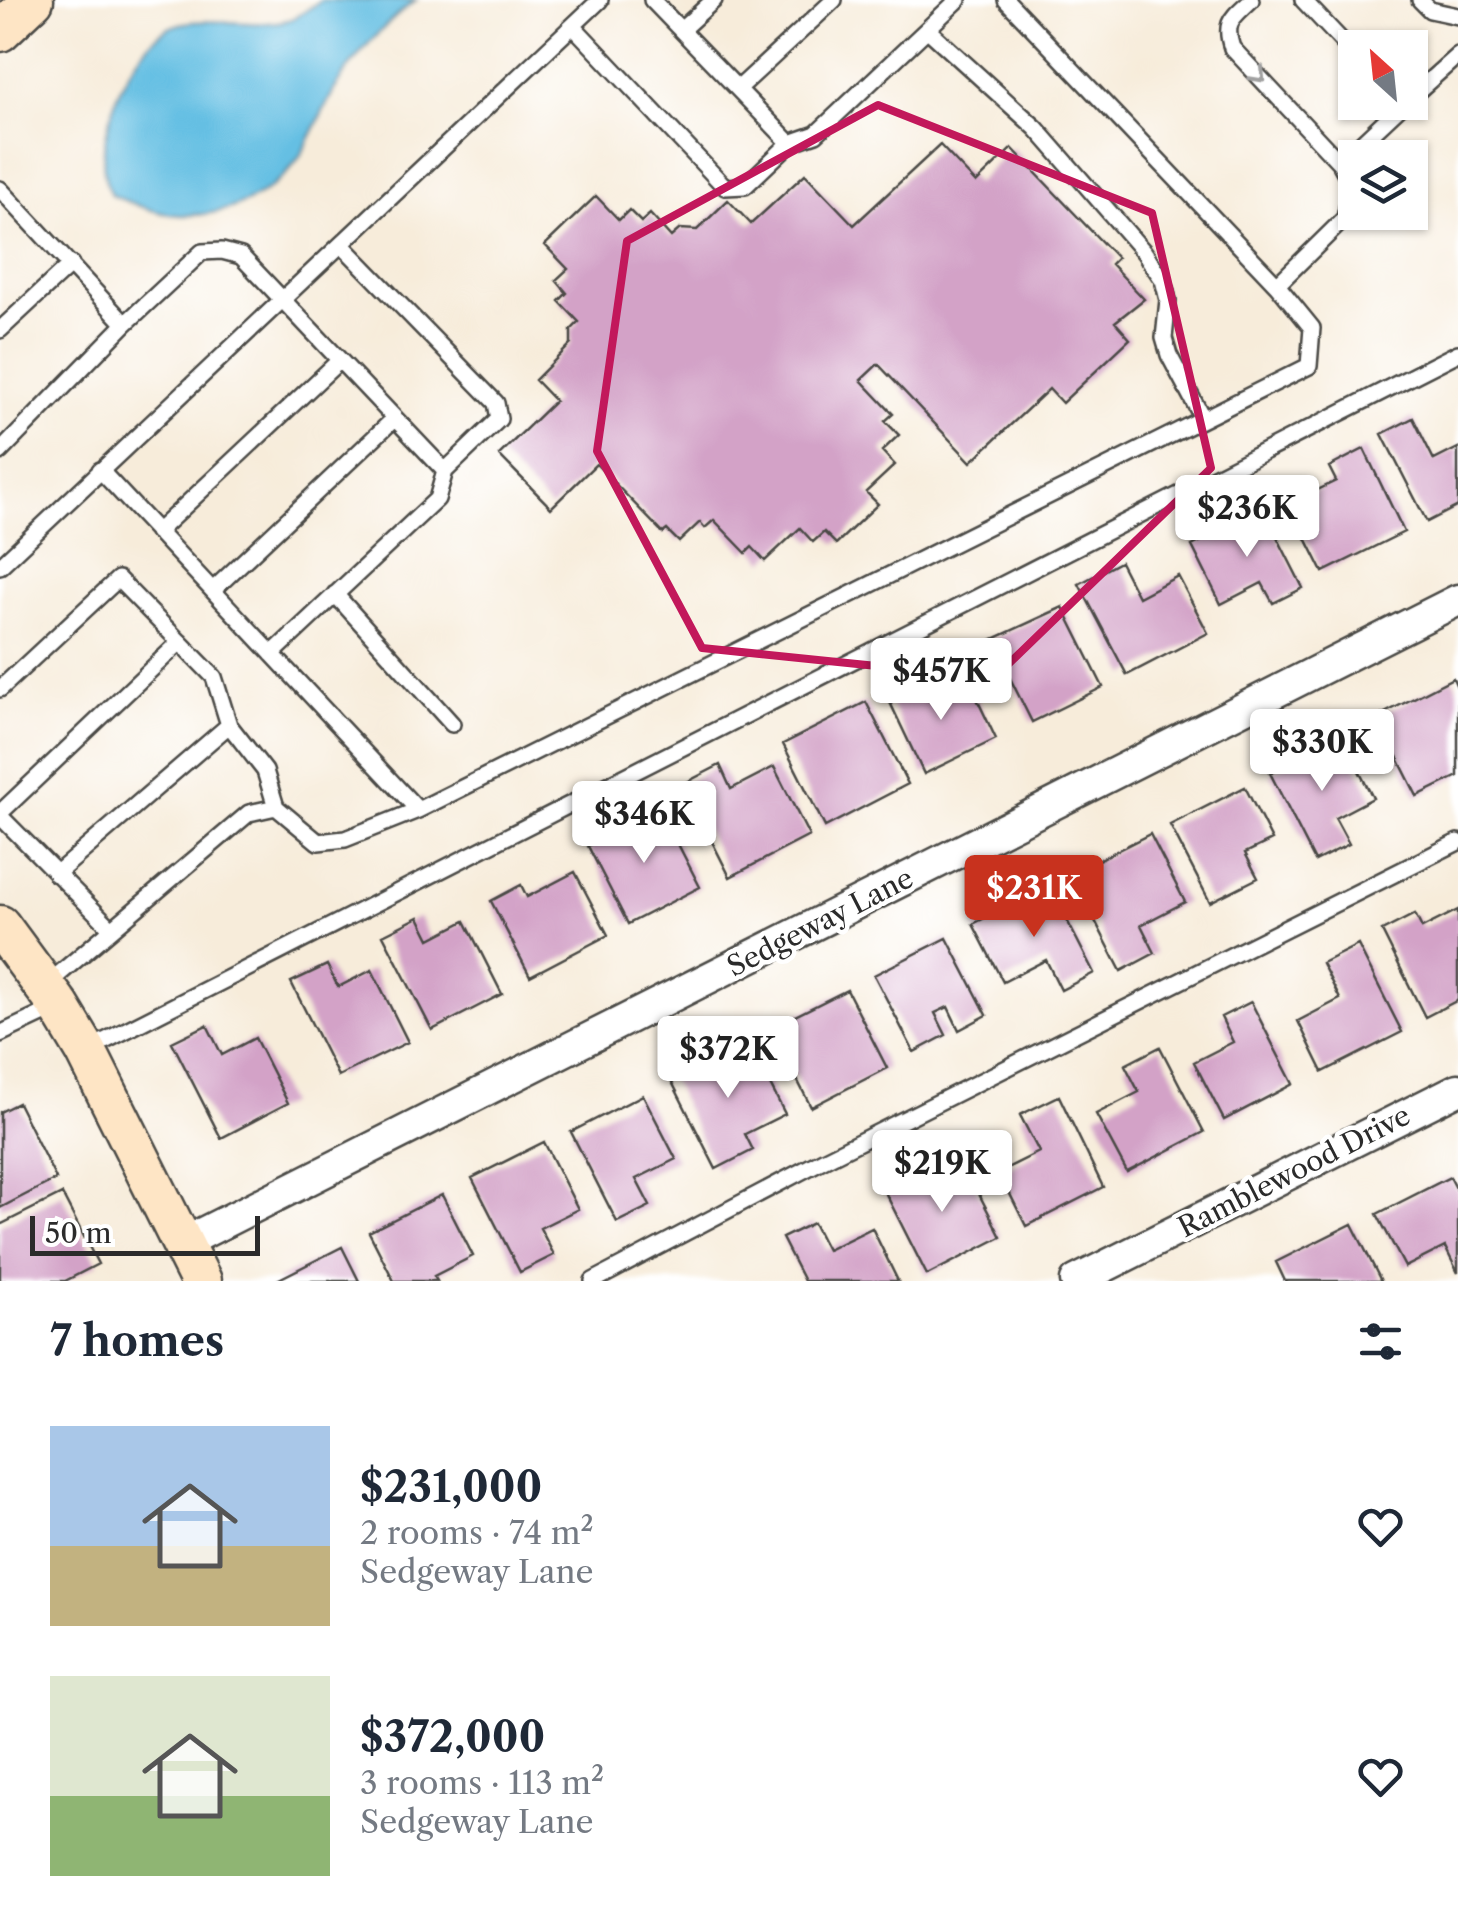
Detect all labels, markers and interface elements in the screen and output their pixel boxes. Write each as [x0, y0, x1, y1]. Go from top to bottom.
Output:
north arrow [1338, 30, 1428, 120]
map controls [1338, 30, 1428, 230]
one-way arrow [1247, 65, 1265, 83]
button: layers [1338, 140, 1428, 230]
pin: $236K [1177, 475, 1317, 560]
text: $236K [1197, 488, 1297, 527]
pin: $457K [871, 638, 1011, 723]
text: $457K [893, 651, 989, 690]
pin: $330K [1252, 709, 1392, 794]
text: $330K [1272, 722, 1372, 761]
pin: $346K [574, 781, 714, 866]
text: $346K [594, 794, 694, 833]
pin: $231K [964, 855, 1104, 940]
street label: Sedgeway Lane [721, 860, 919, 984]
text: $231K [987, 868, 1081, 907]
pin: $372K [658, 1016, 798, 1101]
text: $372K [679, 1029, 777, 1068]
street label: Ramblewood Drive [1172, 1098, 1416, 1244]
pin: $219K [872, 1130, 1012, 1215]
text: $219K [894, 1143, 990, 1182]
scale bar [30, 1211, 260, 1256]
text: 50 m [45, 1216, 112, 1250]
icon: filters [1353, 1314, 1408, 1369]
text: 7 homes [50, 1315, 224, 1367]
text: $231,000 [360, 1461, 542, 1513]
icon: home [130, 1466, 250, 1586]
icon: heart [1353, 1499, 1408, 1554]
text: 2 rooms · 74 m² [360, 1513, 594, 1552]
text: Sedgeway Lane [360, 1552, 594, 1591]
text: $372,000 [360, 1711, 545, 1763]
icon: home [130, 1716, 250, 1836]
icon: heart [1353, 1749, 1408, 1804]
text: 3 rooms · 113 m² [360, 1763, 604, 1802]
text: Sedgeway Lane [360, 1802, 594, 1841]

